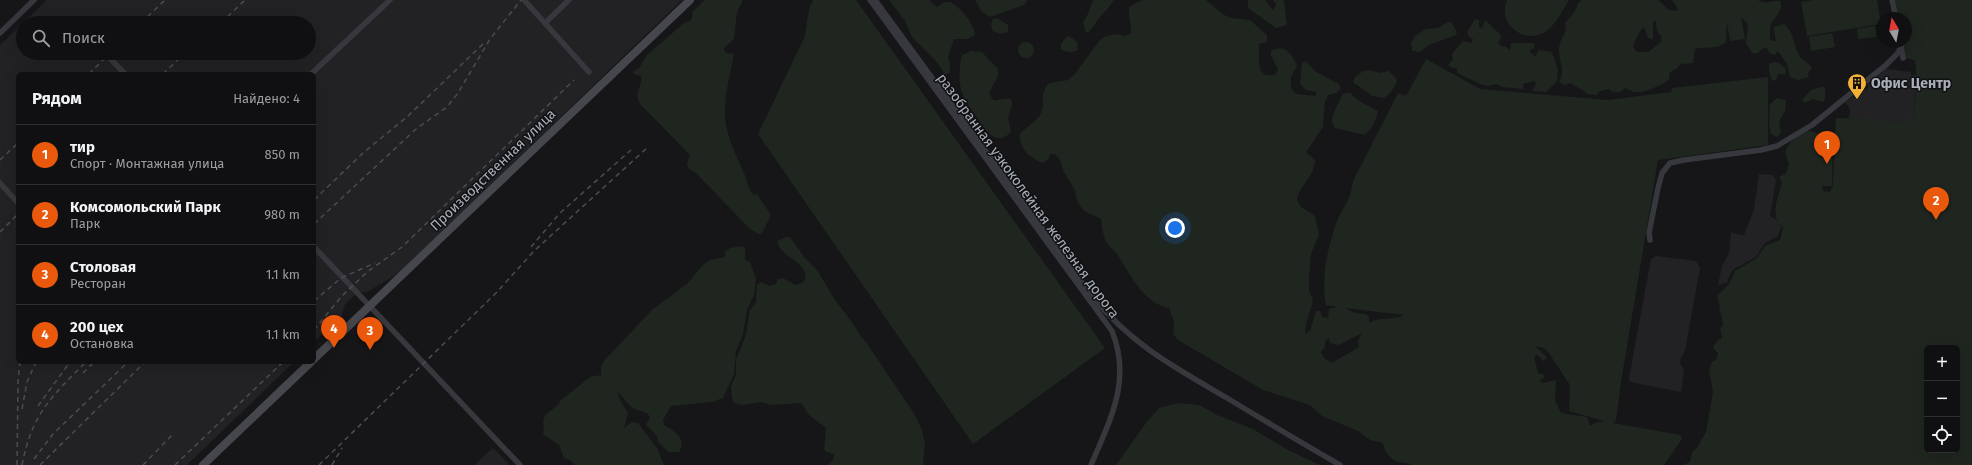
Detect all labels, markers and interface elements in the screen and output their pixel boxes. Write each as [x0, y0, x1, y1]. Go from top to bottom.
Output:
north arrow [1876, 12, 1912, 48]
search box [16, 16, 316, 60]
icon: search [30, 27, 52, 49]
text: Поиск [62, 29, 105, 47]
street label: разобранная узкоколейная железная дорога [933, 70, 1123, 322]
building icon: Офис Центр [1846, 72, 1868, 100]
place label: Офис Центр [1871, 75, 1951, 92]
text: Рядом [32, 88, 82, 109]
text: Найдено: 4 [233, 91, 300, 106]
street label: Производственная улица [427, 105, 559, 235]
pin: 1 [1814, 131, 1840, 164]
text: тир [70, 138, 95, 156]
text: 1 [42, 147, 48, 162]
text: 850 m [264, 147, 300, 162]
text: Спорт · Монтажная улица [70, 156, 224, 171]
pin: 2 [1923, 187, 1949, 220]
text: Комсомольский Парк [70, 198, 221, 216]
text: 2 [42, 207, 48, 222]
text: 980 m [264, 207, 300, 222]
text: Парк [70, 216, 100, 231]
your location [1165, 218, 1185, 238]
text: Cтоловая [70, 258, 136, 276]
text: 3 [42, 267, 48, 282]
text: 1.1 km [266, 267, 300, 282]
text: Ресторан [70, 276, 126, 291]
pin: 4 [321, 315, 347, 348]
pin: 3 [357, 317, 383, 350]
text: 200 цех [70, 318, 123, 336]
text: 4 [41, 327, 49, 342]
text: 1.1 km [266, 327, 300, 342]
text: Остановка [70, 336, 134, 351]
map controls [1924, 345, 1960, 453]
button: + [1924, 345, 1960, 381]
button: − [1924, 381, 1960, 417]
button: locate [1924, 417, 1960, 453]

